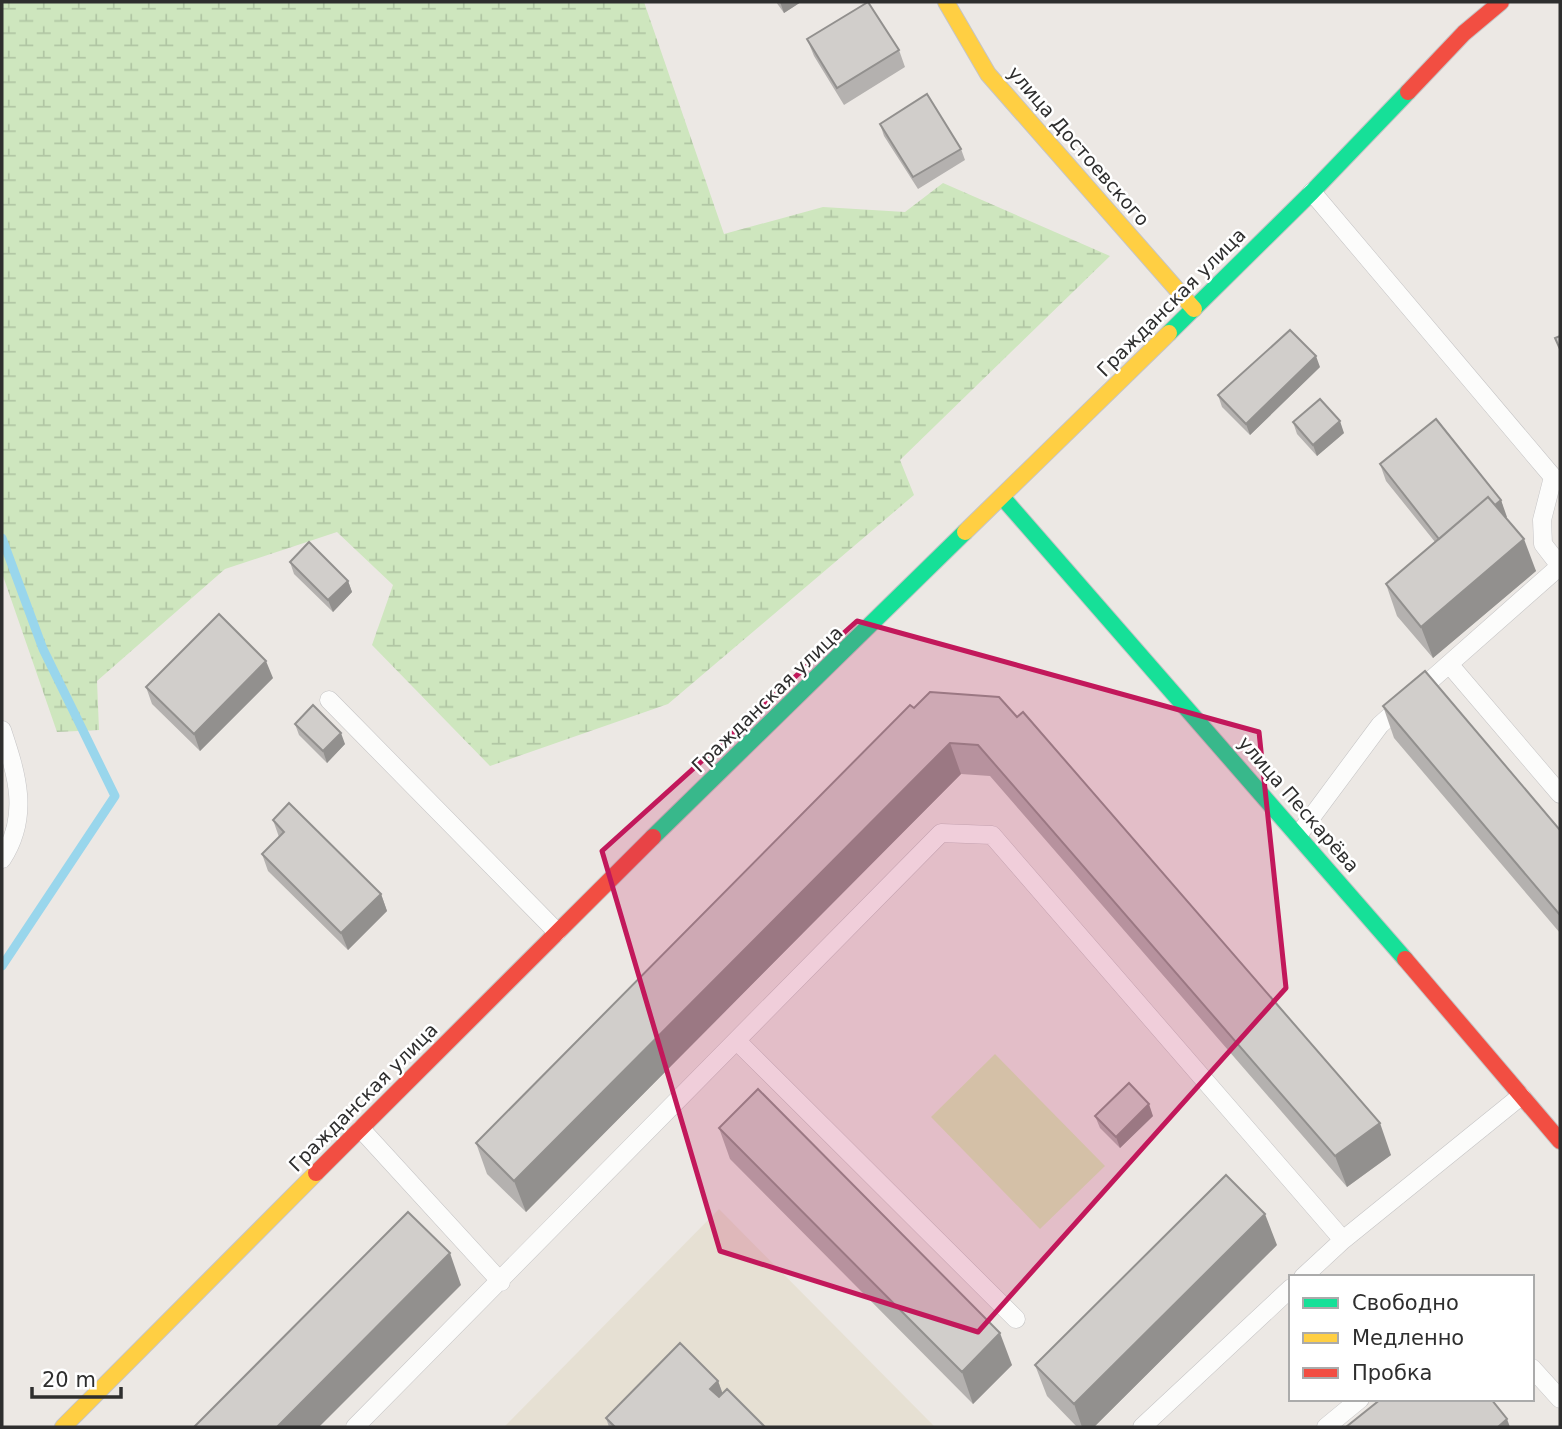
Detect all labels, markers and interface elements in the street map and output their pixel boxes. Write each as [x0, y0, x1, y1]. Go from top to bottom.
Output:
street label: улица Достоевского [1004, 62, 1154, 230]
street label: Гражданская улица [1092, 223, 1250, 381]
street label: Гражданская улица [687, 621, 847, 777]
street label: улица Пескарёва [1234, 732, 1364, 876]
street label: Гражданская улица [284, 1018, 442, 1176]
legend [1289, 1275, 1534, 1401]
text: Свободно [1352, 1291, 1459, 1315]
text: Медленно [1352, 1326, 1464, 1350]
scale bar [32, 1356, 121, 1400]
text: Пробка [1352, 1361, 1432, 1385]
text: 20 m [42, 1368, 96, 1392]

